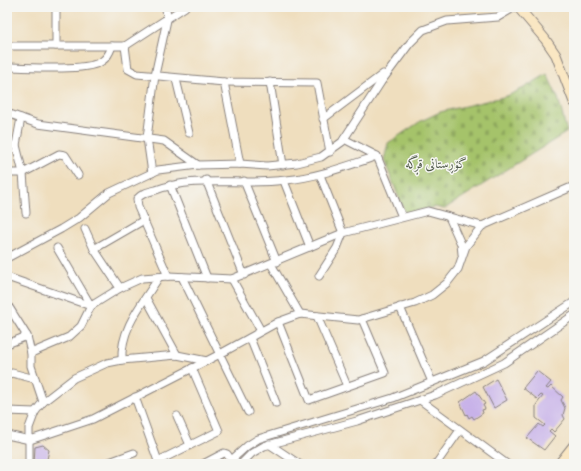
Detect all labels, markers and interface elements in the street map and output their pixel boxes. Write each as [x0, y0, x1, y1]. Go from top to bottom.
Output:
park label: گۆڕستانی قڕگە [405, 154, 467, 176]

